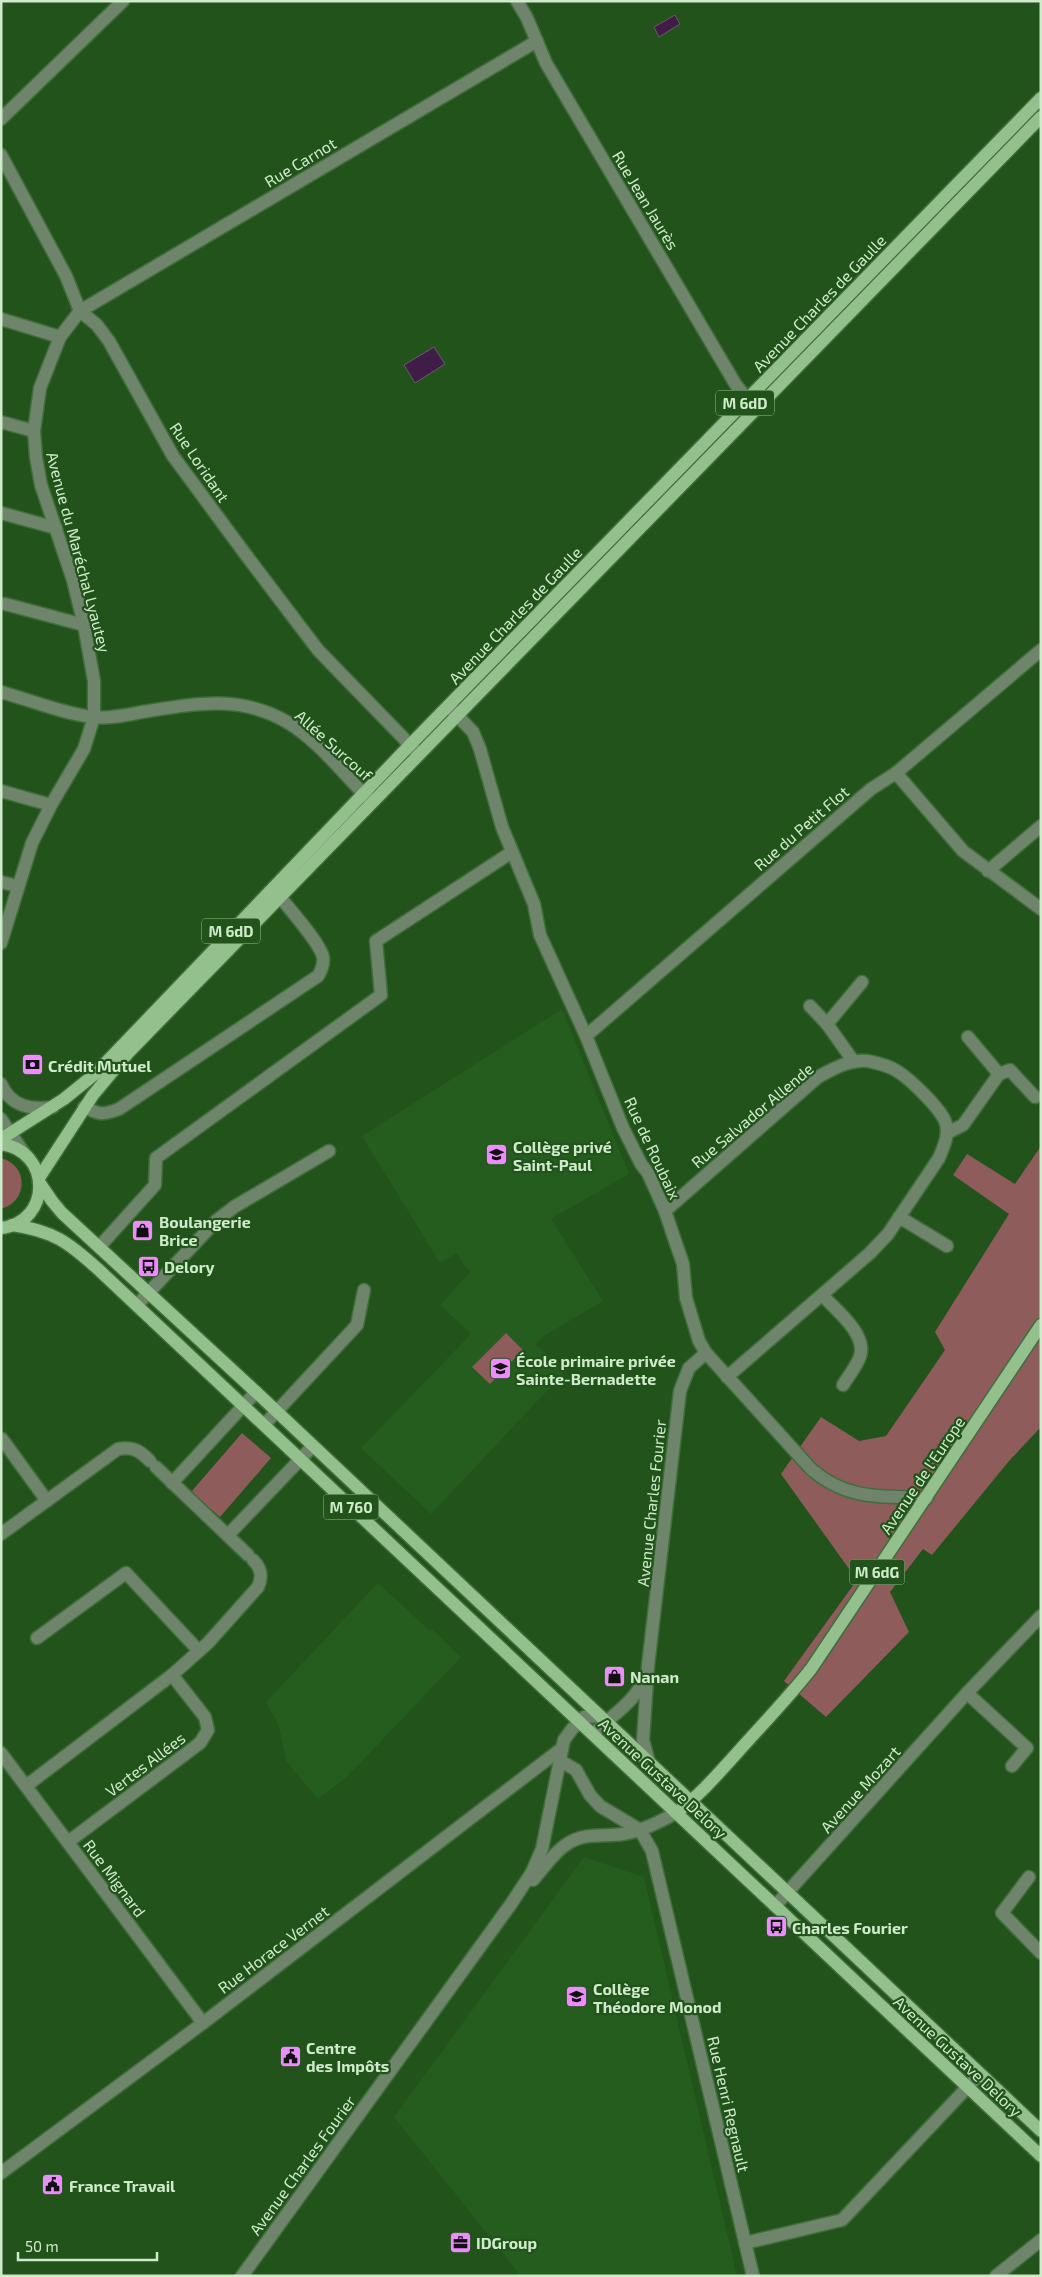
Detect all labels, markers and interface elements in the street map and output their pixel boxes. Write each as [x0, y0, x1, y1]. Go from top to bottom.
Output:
street label: Rue Carnot [261, 133, 339, 191]
street label: Rue Jean Jaurès [609, 147, 683, 253]
street label: Avenue Charles de Gaulle [749, 231, 889, 375]
road number: M 6dD [716, 390, 774, 416]
street label: Rue Loridant [166, 418, 234, 506]
street label: Avenue du Maréchal Lyautey [43, 450, 115, 655]
street label: Avenue Charles de Gaulle [445, 543, 585, 687]
street label: Allée Surcouf [292, 706, 377, 785]
street label: Rue du Petit Flot [750, 782, 852, 874]
road number: M 6dD [202, 918, 260, 944]
bank icon: Crédit Mutuel [20, 1053, 44, 1077]
place label: Crédit Mutuel [48, 1056, 152, 1075]
street label: Rue Salvador Allende [687, 1059, 817, 1171]
street label: Rue de Roubaix [621, 1094, 685, 1203]
place label: Collège privé Saint-Paul [513, 1137, 612, 1174]
school or university icon: Collège privé Saint-Paul [485, 1143, 509, 1167]
place label: Boulangerie Brice [159, 1212, 251, 1249]
shop icon: Boulangerie Brice [131, 1218, 155, 1242]
bus stop icon: Delory [136, 1254, 160, 1278]
place label: Delory [164, 1257, 215, 1277]
place label: École primaire privée Sainte-Bernadette [516, 1351, 676, 1388]
school or university icon: École primaire privée Sainte-Bernadette [488, 1357, 512, 1381]
street label: Avenue de l'Europe [876, 1413, 968, 1537]
street label: Avenue Charles Fourier [633, 1418, 669, 1587]
road number: M 760 [324, 1494, 378, 1520]
road number: M 6dG [850, 1560, 904, 1584]
shop icon: Nanan [602, 1664, 626, 1688]
place label: Nanan [630, 1667, 679, 1686]
street label: Avenue Gustave Delory [595, 1714, 731, 1843]
street label: Vertes Allées [101, 1728, 189, 1800]
street label: Avenue Mozart [816, 1742, 904, 1836]
street label: Rue Mignard [80, 1836, 150, 1920]
street label: Rue Horace Vernet [214, 1901, 332, 1997]
bus stop icon: Charles Fourier [764, 1915, 788, 1939]
place label: Charles Fourier [792, 1918, 908, 1937]
place label: Collège Théodore Monod [593, 1979, 722, 2016]
school or university icon: Collège Théodore Monod [565, 1985, 589, 2009]
street label: Avenue Gustave Delory [890, 1992, 1026, 2121]
street label: Rue Henri Regnault [704, 2034, 754, 2174]
place label: Centre des Impôts [306, 2038, 389, 2075]
public building icon: Centre des Impôts [278, 2044, 302, 2068]
street label: Avenue Charles Fourier [245, 2091, 359, 2238]
public building icon: France Travail [41, 2173, 65, 2197]
place label: France Travail [69, 2176, 176, 2195]
scale bar [18, 2230, 156, 2262]
office icon: IDGroup [448, 2230, 472, 2254]
place label: IDGroup [476, 2233, 537, 2252]
text: 50 m [25, 2237, 59, 2255]

